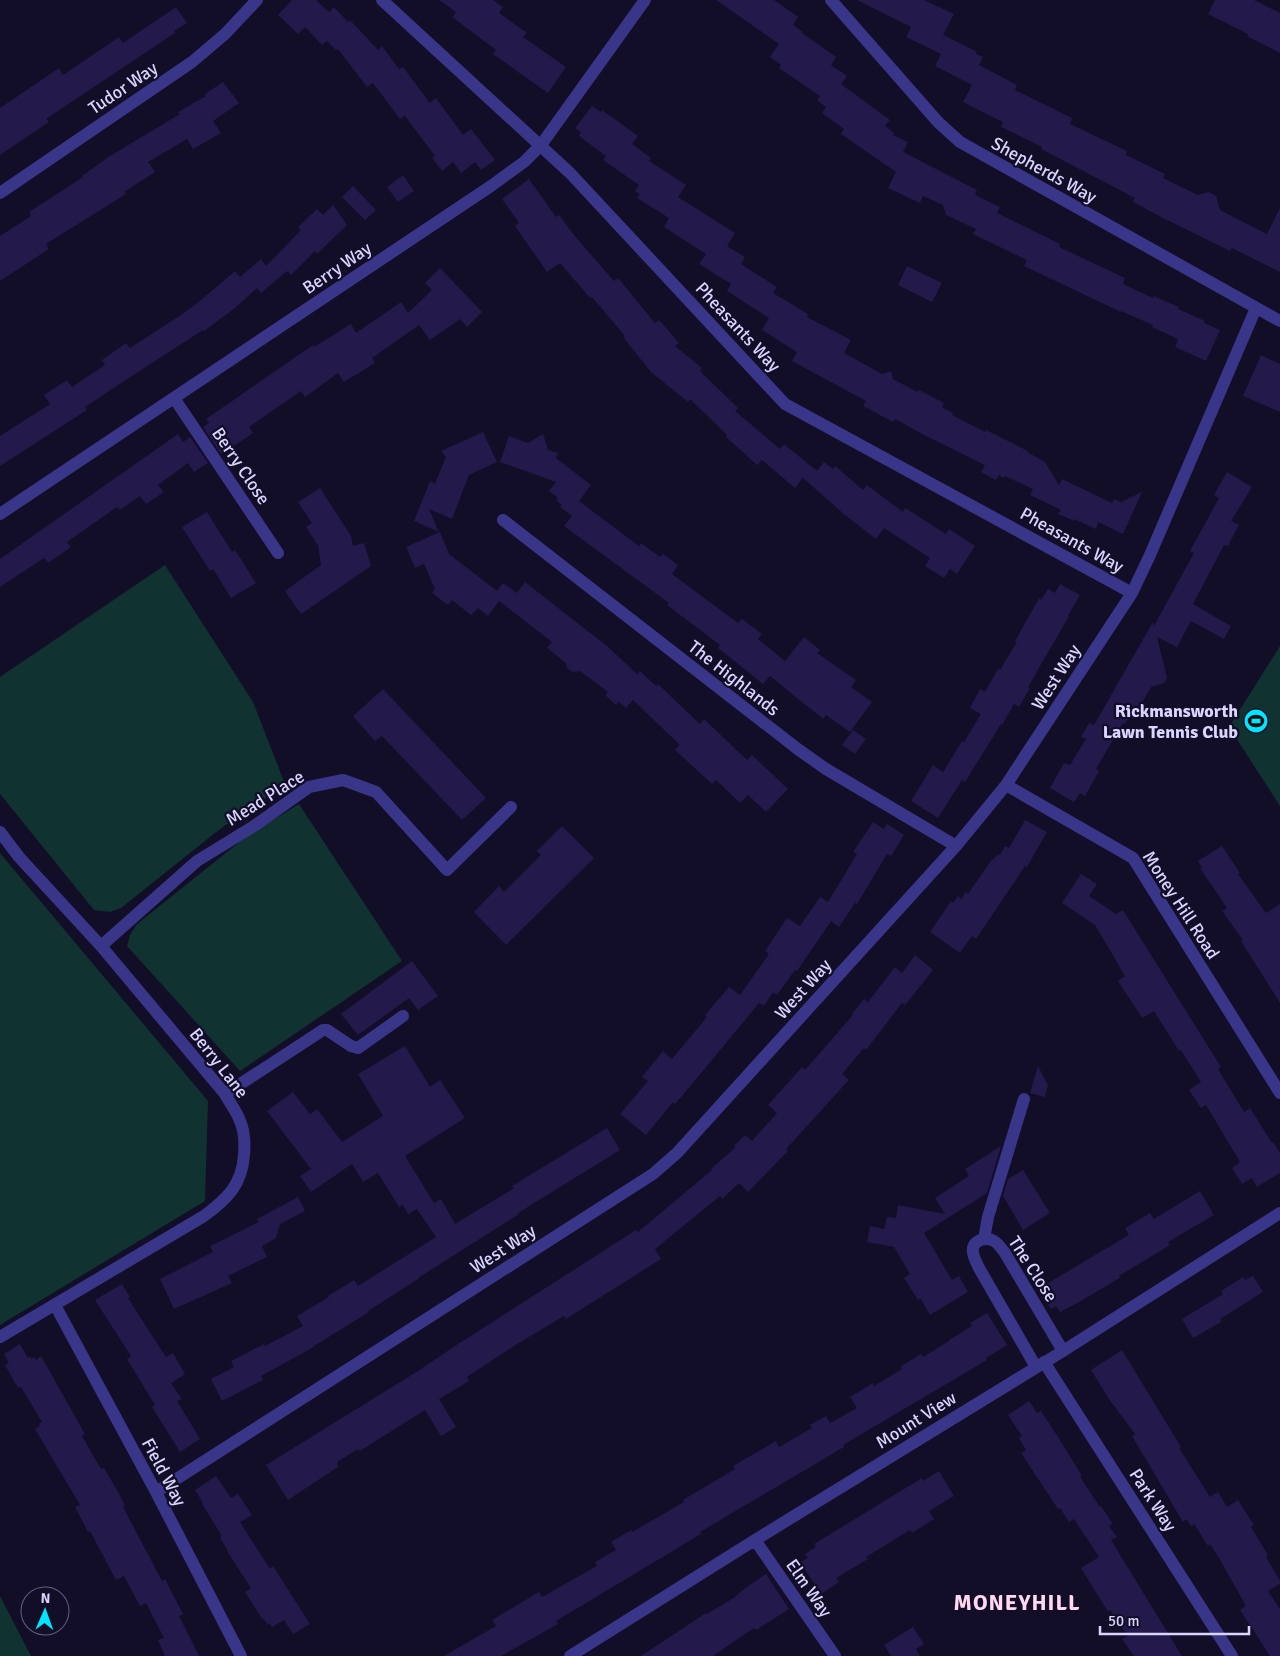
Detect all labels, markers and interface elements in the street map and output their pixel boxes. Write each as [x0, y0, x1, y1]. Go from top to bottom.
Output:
street label: Tudor Way [84, 57, 162, 119]
street label: Shepherds Way [988, 132, 1101, 208]
street label: Berry Way [299, 237, 376, 299]
street label: Pheasants Way [691, 277, 786, 377]
street label: Berry Close [207, 423, 275, 509]
street label: Pheasants Way [1016, 502, 1128, 578]
street label: The Highlands [684, 636, 784, 720]
street label: West Way [1027, 640, 1086, 714]
place label: Rickmansworth Lawn Tennis Club [1103, 700, 1238, 743]
sports icon: Rickmansworth Lawn Tennis Club [1243, 708, 1269, 734]
street label: Mead Place [222, 765, 308, 831]
street label: Money Hill Road [1138, 847, 1224, 963]
street label: West Way [770, 954, 836, 1024]
street label: Berry Lane [185, 1023, 253, 1103]
street label: West Way [466, 1219, 540, 1278]
street label: The Close [1004, 1232, 1062, 1306]
street label: Mount View [872, 1387, 960, 1453]
street label: Field Way [137, 1434, 191, 1510]
street label: Park Way [1125, 1464, 1182, 1536]
street label: Elm Way [781, 1555, 837, 1622]
north arrow [20, 1586, 70, 1636]
district label: MONEYHILL [954, 1589, 1080, 1616]
text: N [40, 1590, 51, 1607]
scale bar [1100, 1604, 1249, 1636]
text: 50 m [1108, 1612, 1139, 1630]

